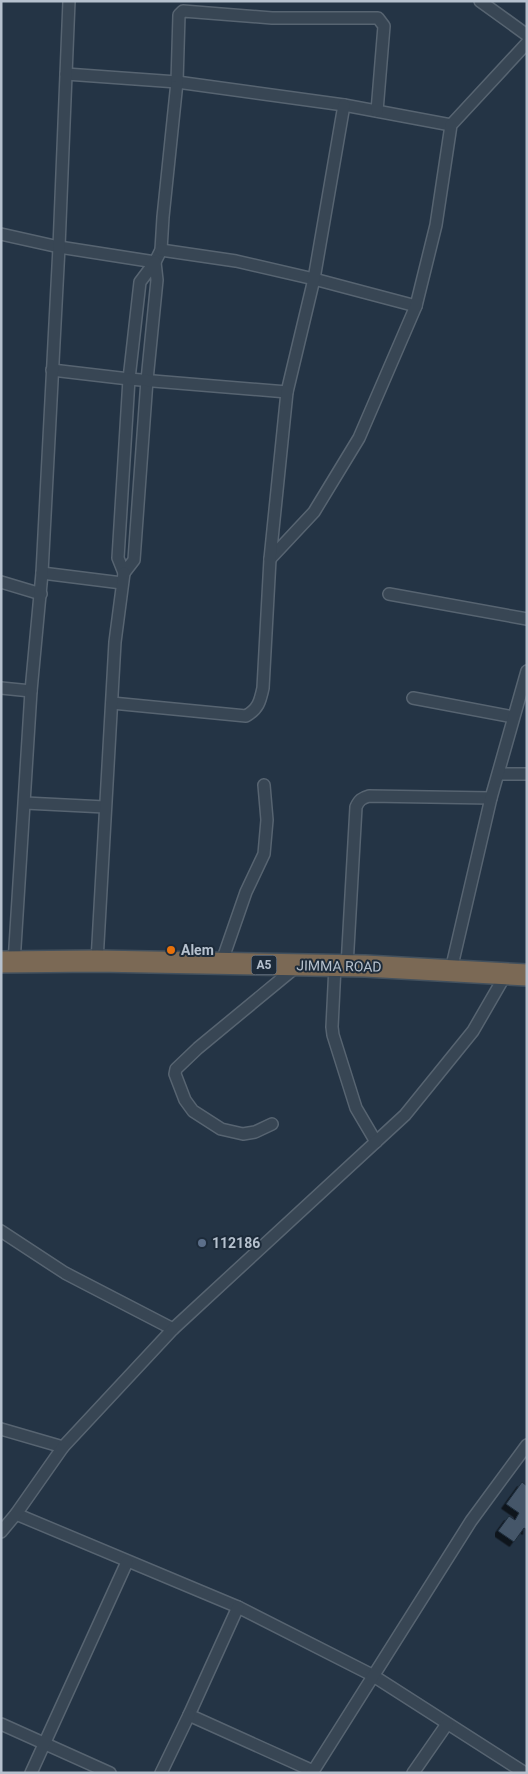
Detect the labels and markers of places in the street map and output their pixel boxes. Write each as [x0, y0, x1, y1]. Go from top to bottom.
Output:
place label: Alem [181, 942, 214, 958]
marker: Alem [165, 944, 177, 956]
place label: 112186 [212, 1235, 260, 1251]
marker: 112186 [196, 1237, 208, 1249]

